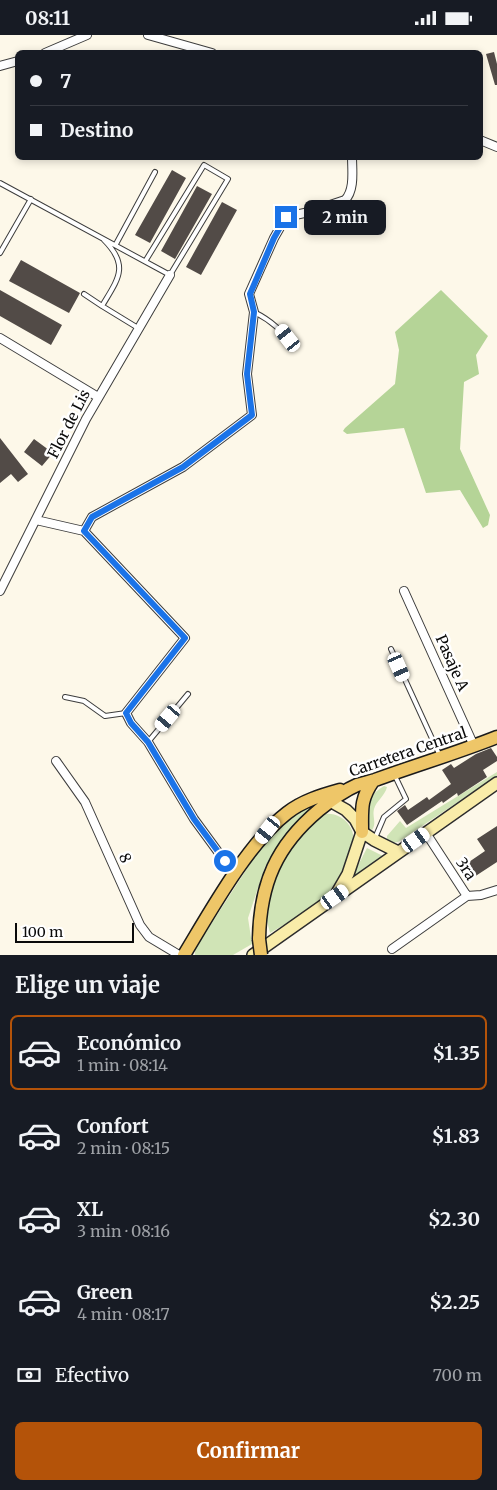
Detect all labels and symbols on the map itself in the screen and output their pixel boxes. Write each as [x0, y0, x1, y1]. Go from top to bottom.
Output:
callout: 2 min [304, 199, 386, 235]
route end [275, 206, 297, 228]
car [272, 322, 303, 354]
street label: Flor de Lis [43, 386, 94, 461]
street label: Pasaje A [432, 632, 473, 694]
car [386, 650, 411, 684]
car [152, 702, 183, 734]
street label: Carretera Central [347, 722, 469, 781]
car [252, 814, 283, 846]
car [399, 825, 432, 855]
street label: 8 [115, 850, 136, 866]
route start [214, 850, 236, 872]
street label: 3ra [452, 854, 481, 884]
car [318, 882, 351, 912]
scale bar [15, 920, 134, 943]

